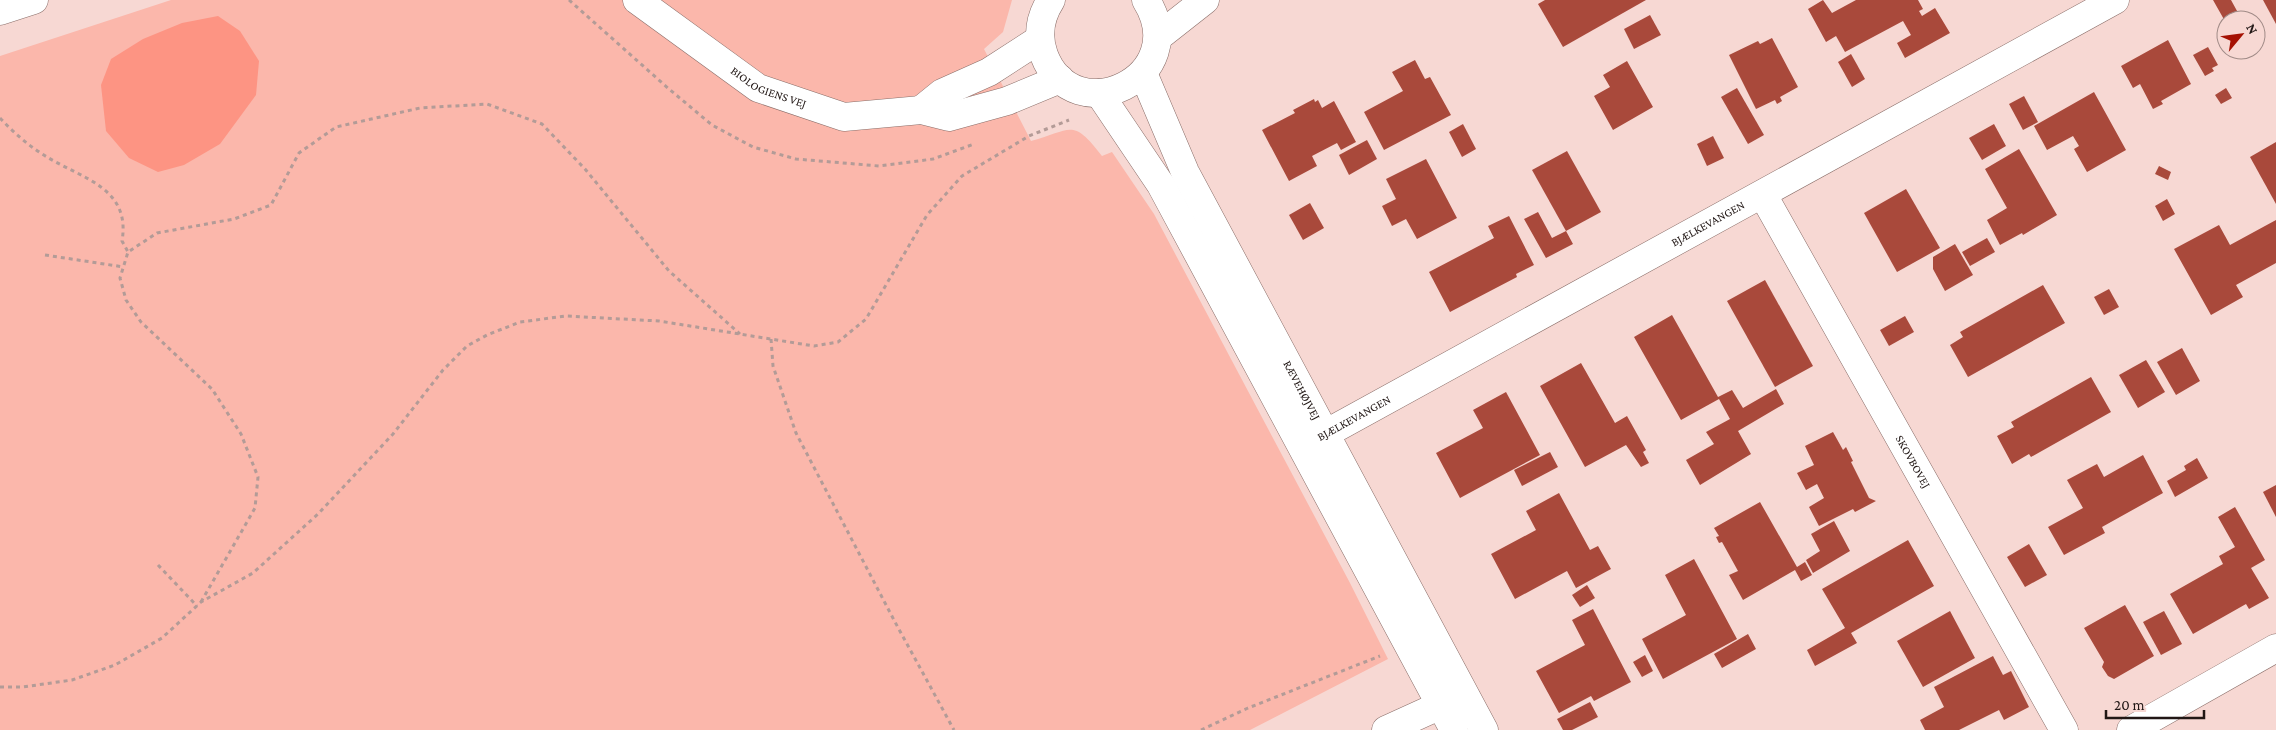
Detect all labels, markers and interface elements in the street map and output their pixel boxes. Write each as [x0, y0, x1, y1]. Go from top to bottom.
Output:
north arrow [2216, 10, 2266, 60]
text: N [2243, 21, 2262, 37]
street label: BIOLOGIENS VEJ [728, 64, 809, 111]
street label: BJÆLKEVANGEN [1669, 198, 1747, 249]
street label: RÆVEHØJVEJ [1280, 358, 1324, 423]
street label: BJÆLKEVANGEN [1315, 392, 1393, 444]
street label: SKOVBOVEJ [1893, 433, 1934, 491]
scale bar [2106, 688, 2204, 720]
text: 20 m [2114, 697, 2145, 713]

